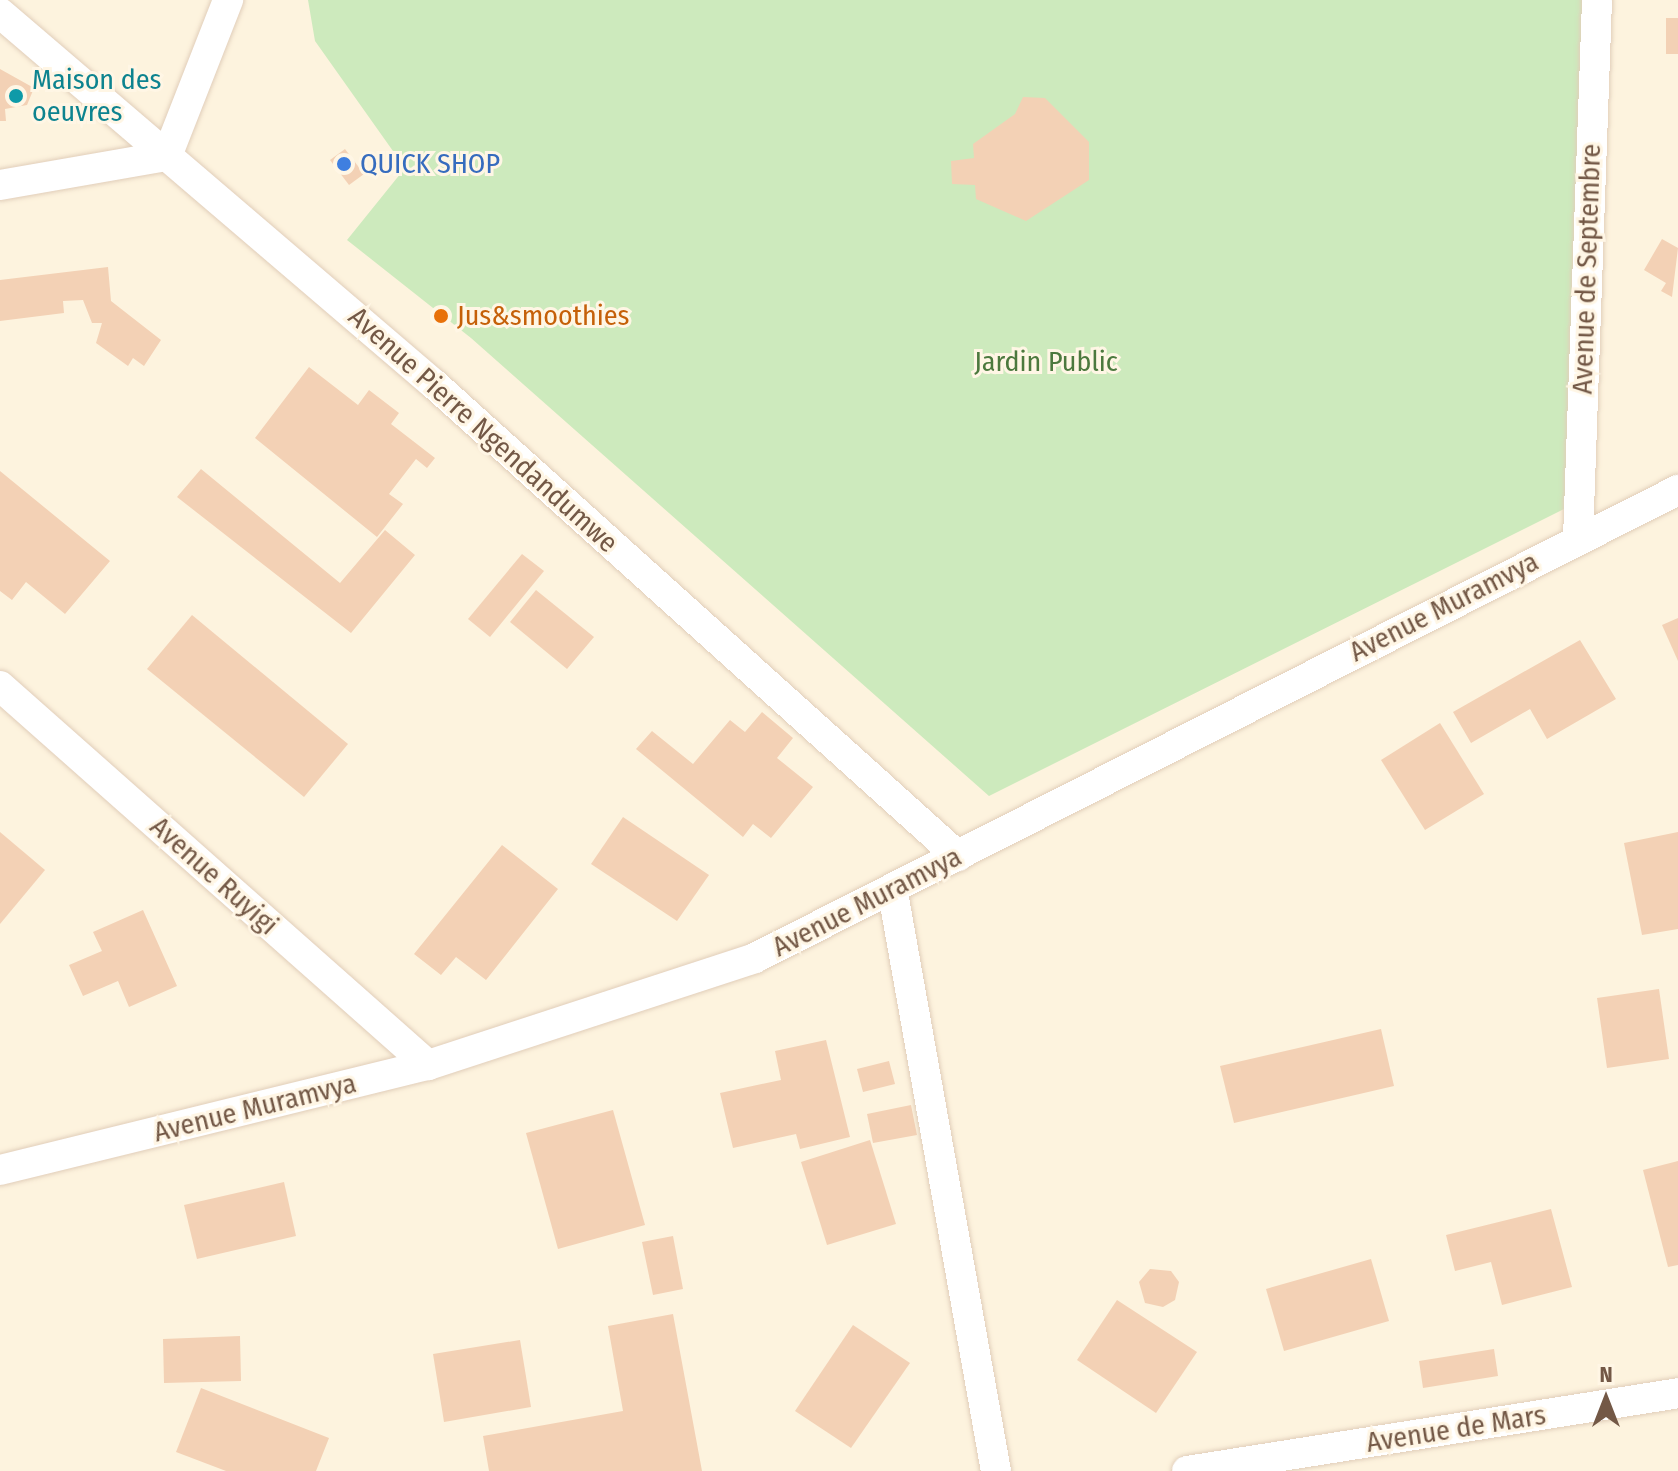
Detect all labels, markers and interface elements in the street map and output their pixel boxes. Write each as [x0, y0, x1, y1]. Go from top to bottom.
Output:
place label: Maison des oeuvres [32, 63, 161, 129]
marker: Maison des oeuvres [7, 87, 25, 105]
street label: Avenue de Septembre [1566, 143, 1608, 395]
place label: QUICK SHOP [360, 147, 500, 181]
marker: QUICK SHOP [335, 155, 353, 173]
place label: Jus&smoothies [457, 299, 630, 333]
street label: Avenue Pierre Ngendandumwe [342, 300, 624, 560]
marker: Jus&smoothies [432, 307, 450, 325]
park label: Jardin Public [974, 345, 1118, 379]
street label: Avenue Muramvya [1344, 545, 1544, 669]
street label: Avenue Ruyigi [143, 810, 285, 942]
street label: Avenue Muramvya [767, 840, 967, 964]
street label: Avenue Muramvya [150, 1067, 360, 1149]
north arrow [1566, 1359, 1646, 1439]
text: N [1599, 1361, 1613, 1388]
street label: Avenue de Mars [1364, 1398, 1548, 1460]

